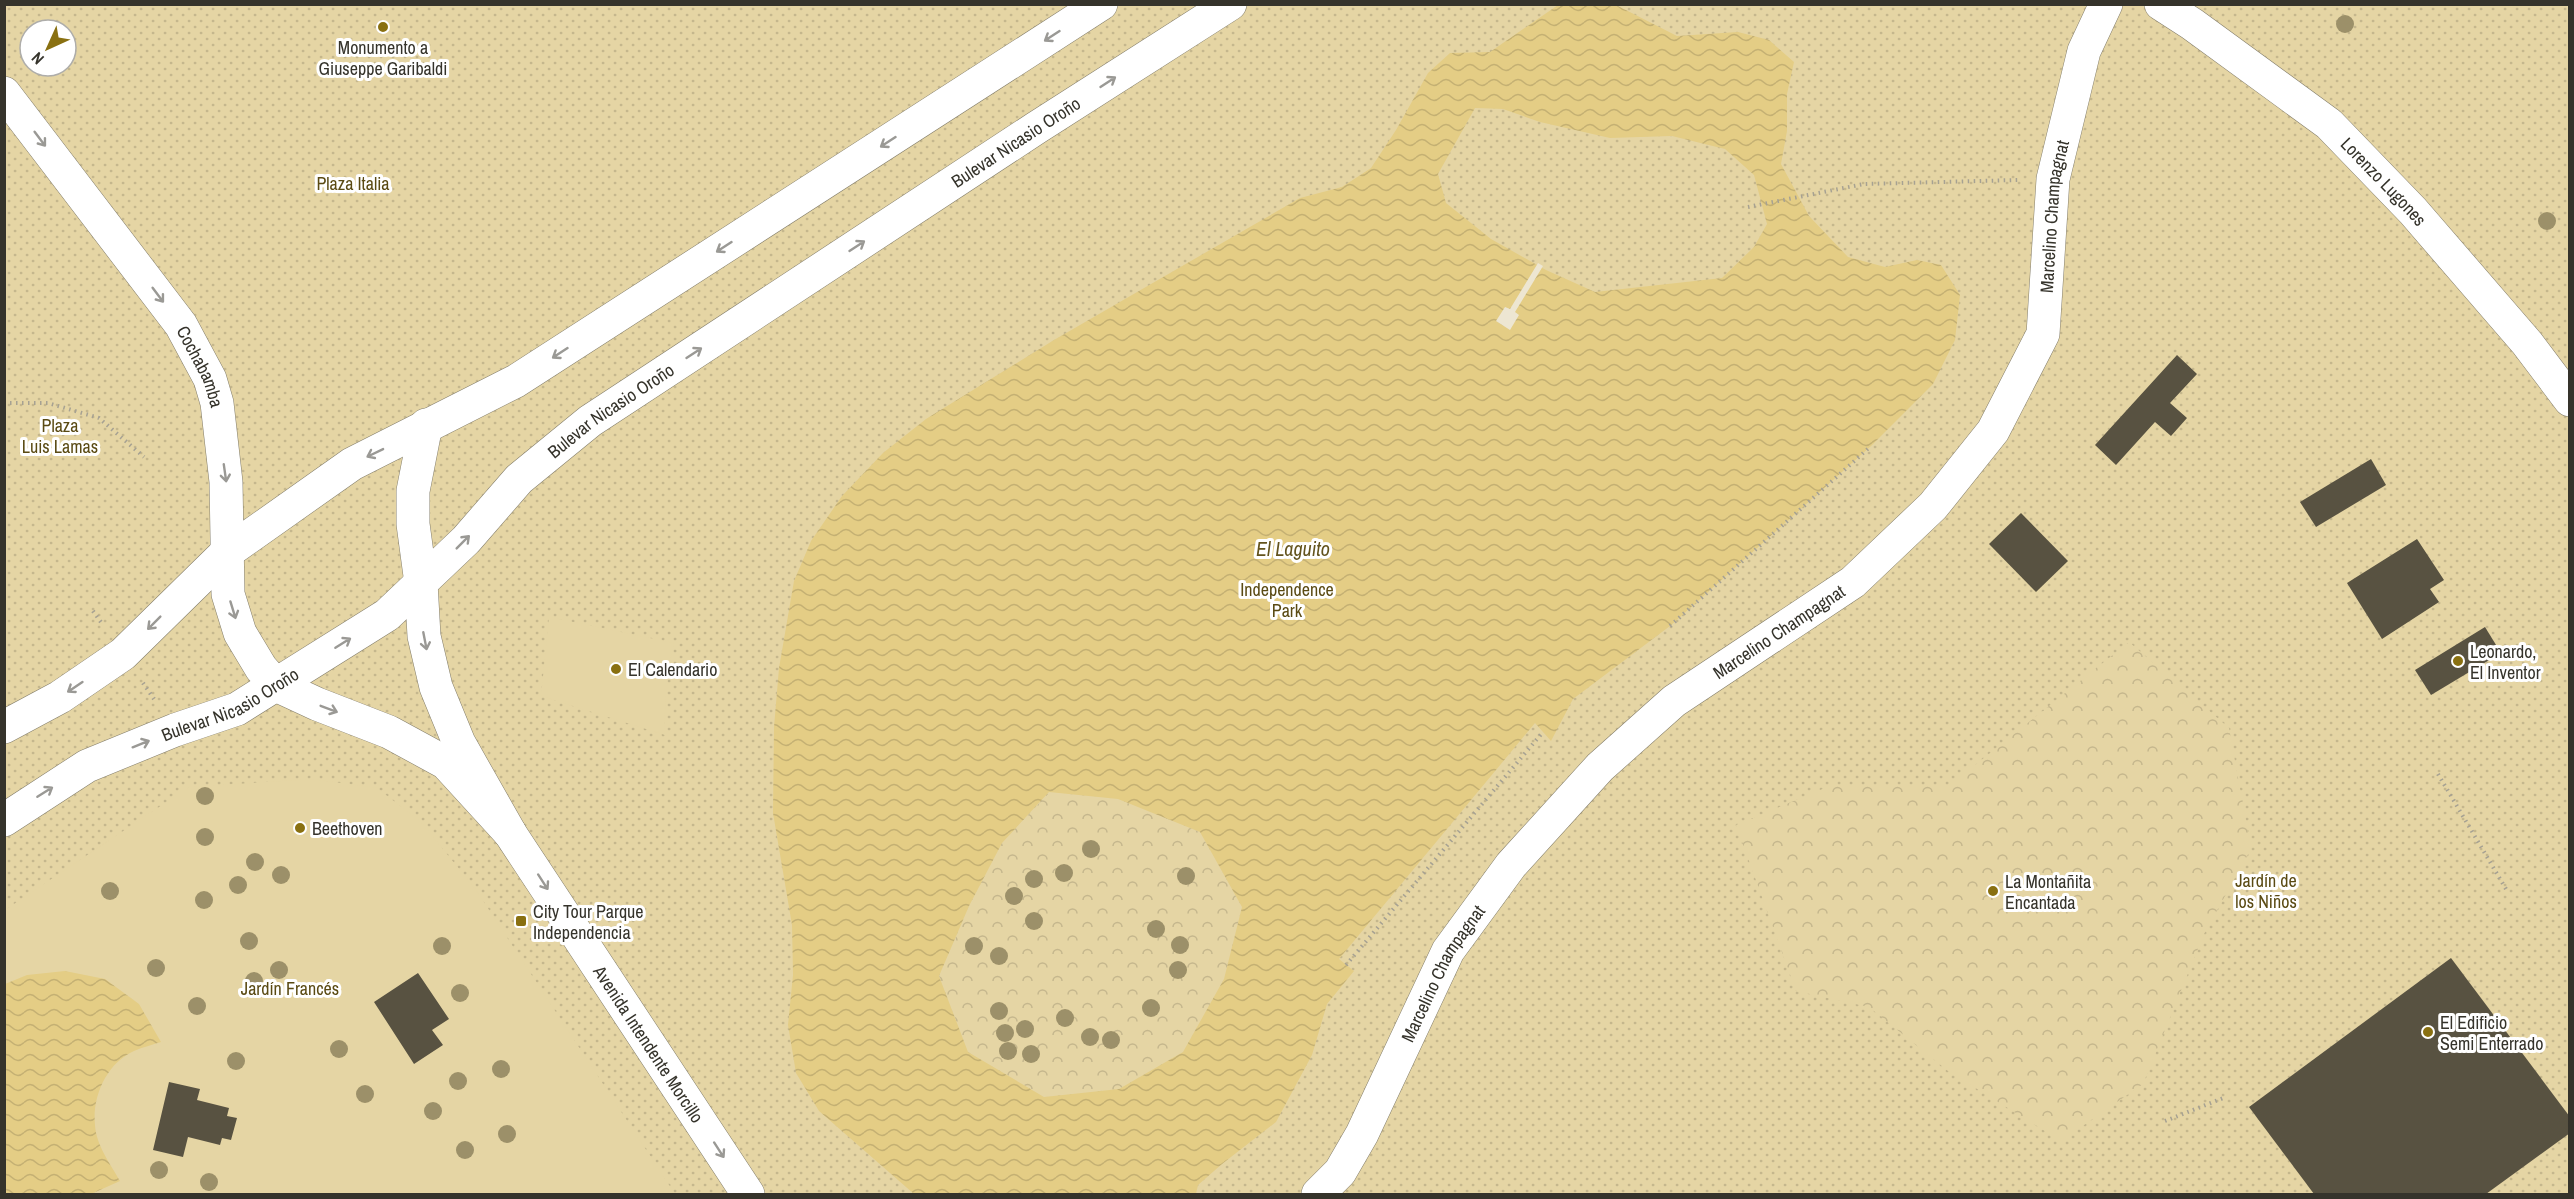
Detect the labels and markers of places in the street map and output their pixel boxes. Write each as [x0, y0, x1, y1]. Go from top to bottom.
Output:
marker: Monumento a Giuseppe Garibaldi [376, 20, 390, 34]
place label: Monumento a Giuseppe Garibaldi [319, 35, 447, 81]
place label: Leonardo, El Inventor [2470, 639, 2541, 685]
marker: Leonardo, El Inventor [2451, 654, 2465, 668]
place label: El Calendario [628, 657, 717, 682]
marker: El Calendario [609, 662, 623, 676]
place label: Beethoven [312, 816, 383, 841]
marker: Beethoven [293, 821, 307, 835]
place label: La Montañita Encantada [2005, 869, 2091, 915]
marker: La Montañita Encantada [1986, 884, 2000, 898]
place label: City Tour Parque Independencia [533, 899, 644, 945]
marker: City Tour Parque Independencia [514, 914, 528, 928]
place label: El Edificio Semi Enterrado [2440, 1010, 2543, 1056]
marker: El Edificio Semi Enterrado [2421, 1025, 2435, 1039]

